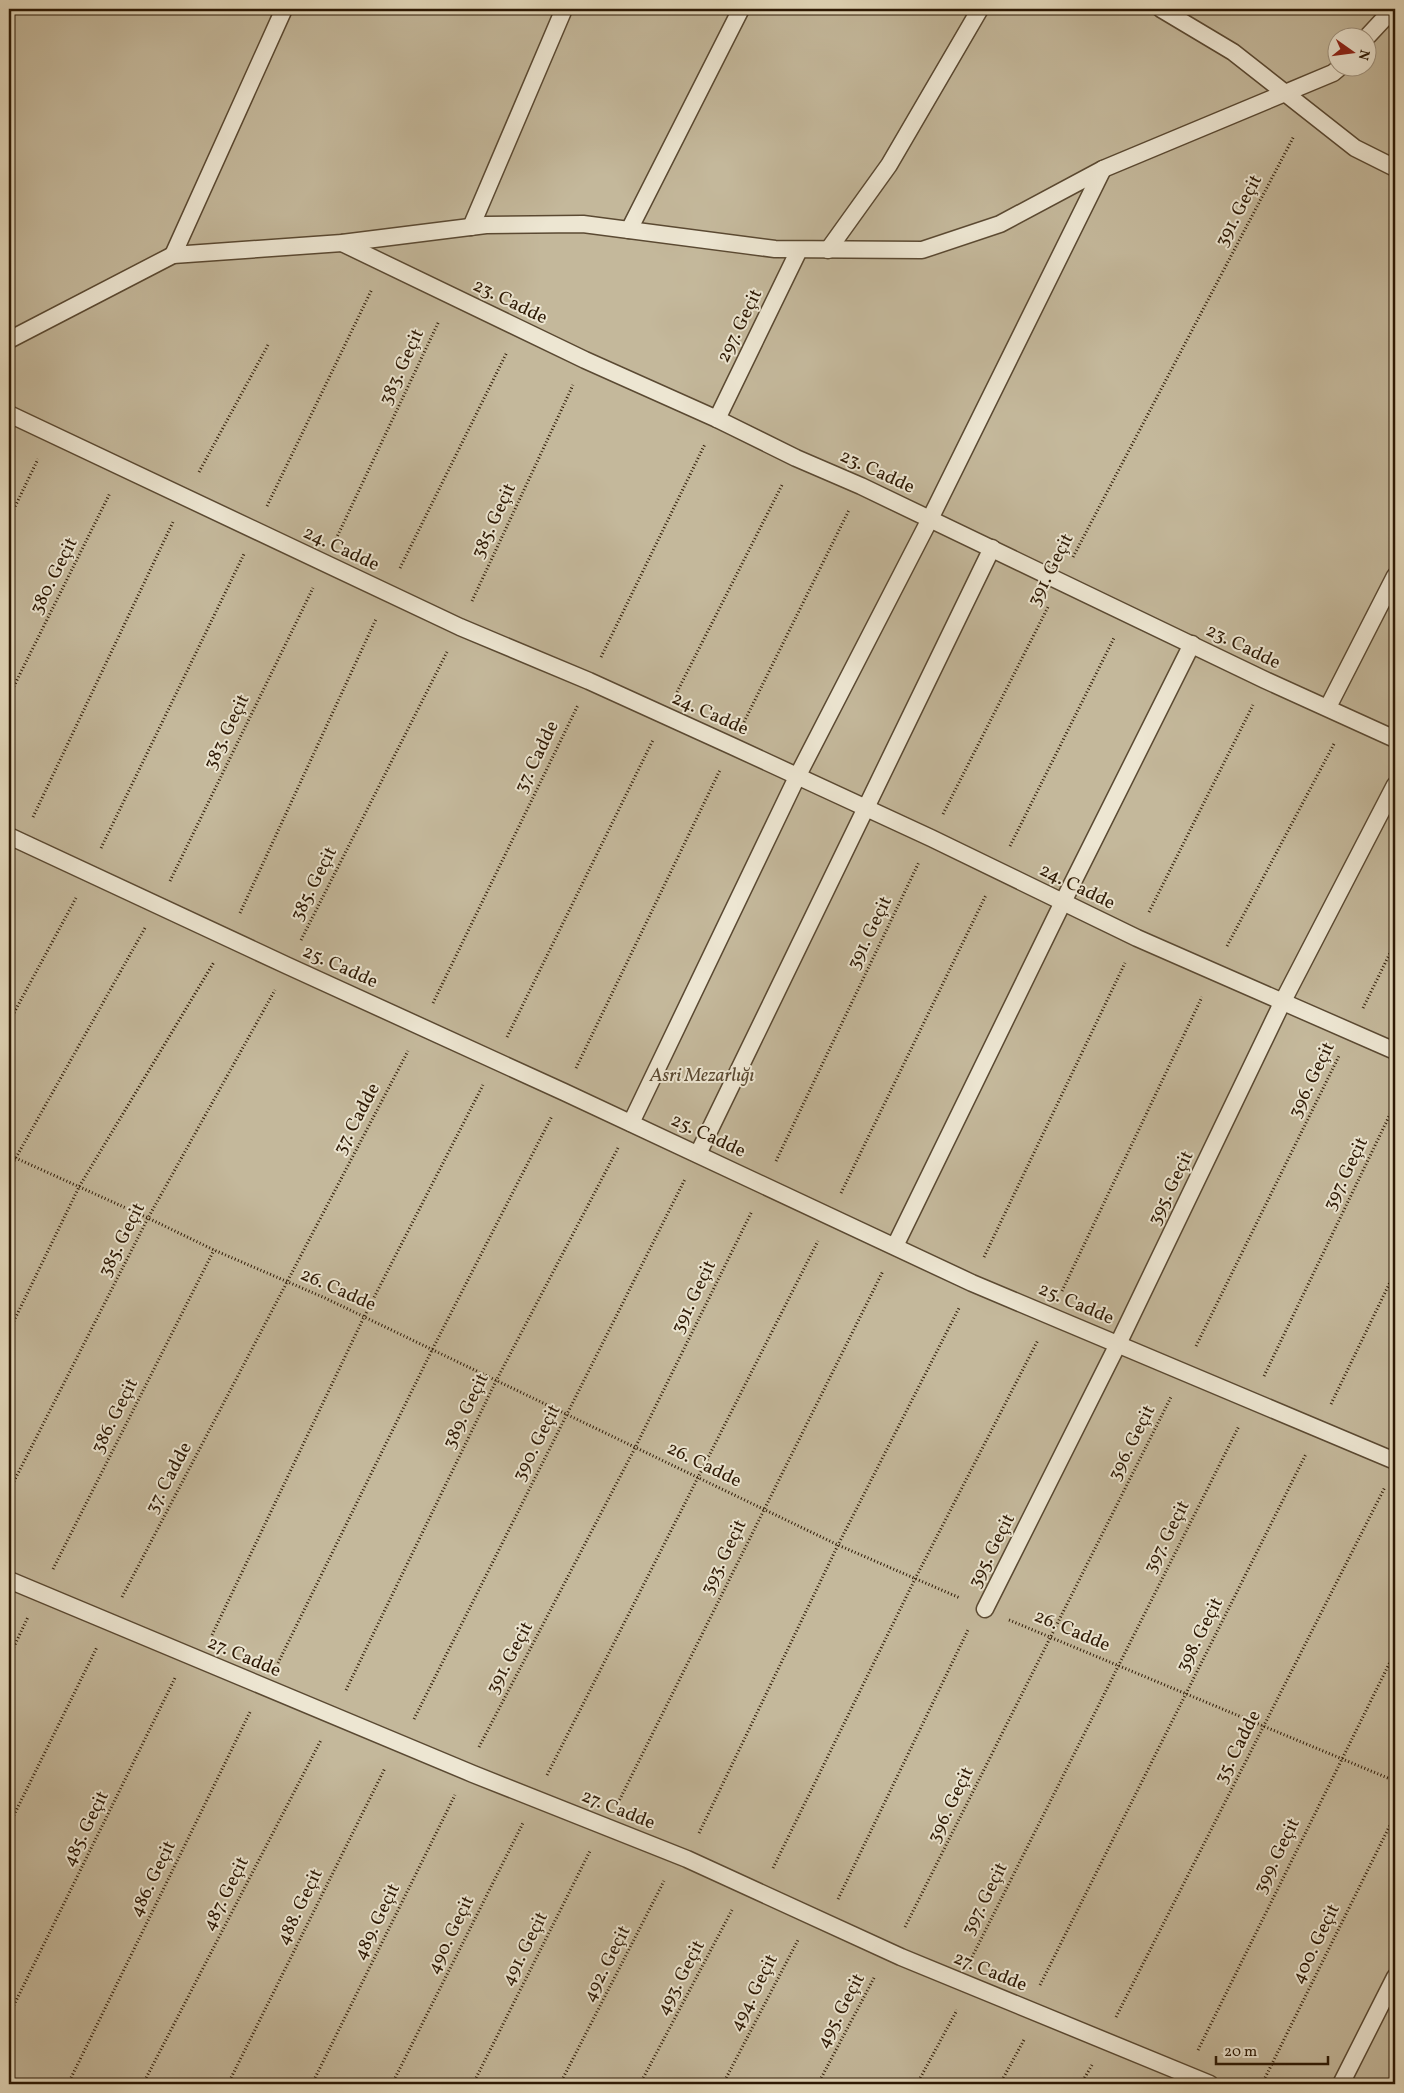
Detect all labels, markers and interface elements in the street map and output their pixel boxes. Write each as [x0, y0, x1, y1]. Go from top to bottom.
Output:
north arrow [1326, 28, 1376, 78]
text: N [1353, 48, 1374, 62]
street label: 391. Geçit [1209, 170, 1269, 252]
street label: 23. Cadde [468, 273, 552, 331]
street label: 297. Geçit [711, 284, 769, 367]
street label: 383. Geçit [373, 324, 431, 409]
street label: 23. Cadde [835, 443, 919, 501]
street label: 385. Geçit [465, 479, 523, 563]
street label: 24. Cadde [299, 520, 383, 578]
street label: 391. Geçit [1022, 529, 1081, 611]
street label: 380. Geçit [24, 533, 85, 619]
street label: 23. Cadde [1201, 618, 1285, 676]
street label: 24. Cadde [667, 686, 753, 742]
street label: 383. Geçit [198, 690, 257, 774]
street label: 37. Cadde [508, 716, 566, 798]
street label: 385. Geçit [284, 842, 344, 926]
street label: 24. Cadde [1035, 857, 1119, 917]
street label: 391. Geçit [841, 892, 899, 974]
street label: 25. Cadde [298, 939, 382, 995]
street label: 396. Geçit [1282, 1037, 1342, 1122]
park label: Asri Mezarlığı [649, 1063, 754, 1089]
street label: 37. Cadde [327, 1079, 387, 1159]
street label: 25. Cadde [666, 1107, 750, 1165]
street label: 397. Geçit [1317, 1133, 1375, 1215]
street label: 395. Geçit [1142, 1146, 1200, 1230]
street label: 385. Geçit [92, 1198, 152, 1282]
street label: 391. Geçit [665, 1256, 723, 1338]
street label: 26. Cadde [296, 1262, 380, 1318]
street label: 25. Cadde [1034, 1276, 1118, 1332]
street label: 389. Geçit [436, 1368, 496, 1453]
street label: 386. Geçit [85, 1374, 145, 1458]
street label: 390. Geçit [507, 1400, 568, 1486]
street label: 396. Geçit [1102, 1400, 1162, 1485]
street label: 26. Cadde [662, 1436, 746, 1494]
street label: 37. Cadde [139, 1438, 199, 1518]
street label: 397. Geçit [1138, 1496, 1197, 1578]
street label: 395. Geçit [962, 1509, 1022, 1593]
street label: 393. Geçit [695, 1515, 754, 1599]
street label: 398. Geçit [1170, 1593, 1230, 1677]
street label: 26. Cadde [1030, 1603, 1114, 1659]
street label: 391. Geçit [480, 1617, 540, 1699]
street label: 27. Cadde [203, 1630, 285, 1684]
street label: 35. Cadde [1208, 1706, 1268, 1788]
street label: 396. Geçit [921, 1762, 981, 1847]
street label: 27. Cadde [577, 1783, 659, 1837]
street label: 485. Geçit [56, 1786, 116, 1871]
street label: 399. Geçit [1247, 1813, 1307, 1898]
street label: 486. Geçit [123, 1836, 183, 1922]
street label: 487. Geçit [196, 1852, 256, 1936]
street label: 397. Geçit [956, 1858, 1015, 1940]
street label: 488. Geçit [270, 1864, 330, 1950]
street label: 489. Geçit [347, 1879, 407, 1965]
street label: 490. Geçit [421, 1891, 481, 1979]
street label: 400. Geçit [1285, 1899, 1347, 1988]
street label: 491. Geçit [495, 1907, 555, 1991]
street label: 492. Geçit [577, 1921, 638, 2007]
street label: 493. Geçit [650, 1935, 712, 2020]
street label: 27. Cadde [949, 1945, 1031, 1999]
street label: 494. Geçit [723, 1950, 785, 2036]
street label: 495. Geçit [810, 1969, 872, 2053]
scale bar [1216, 2033, 1329, 2065]
text: 20 m [1224, 2042, 1257, 2063]

